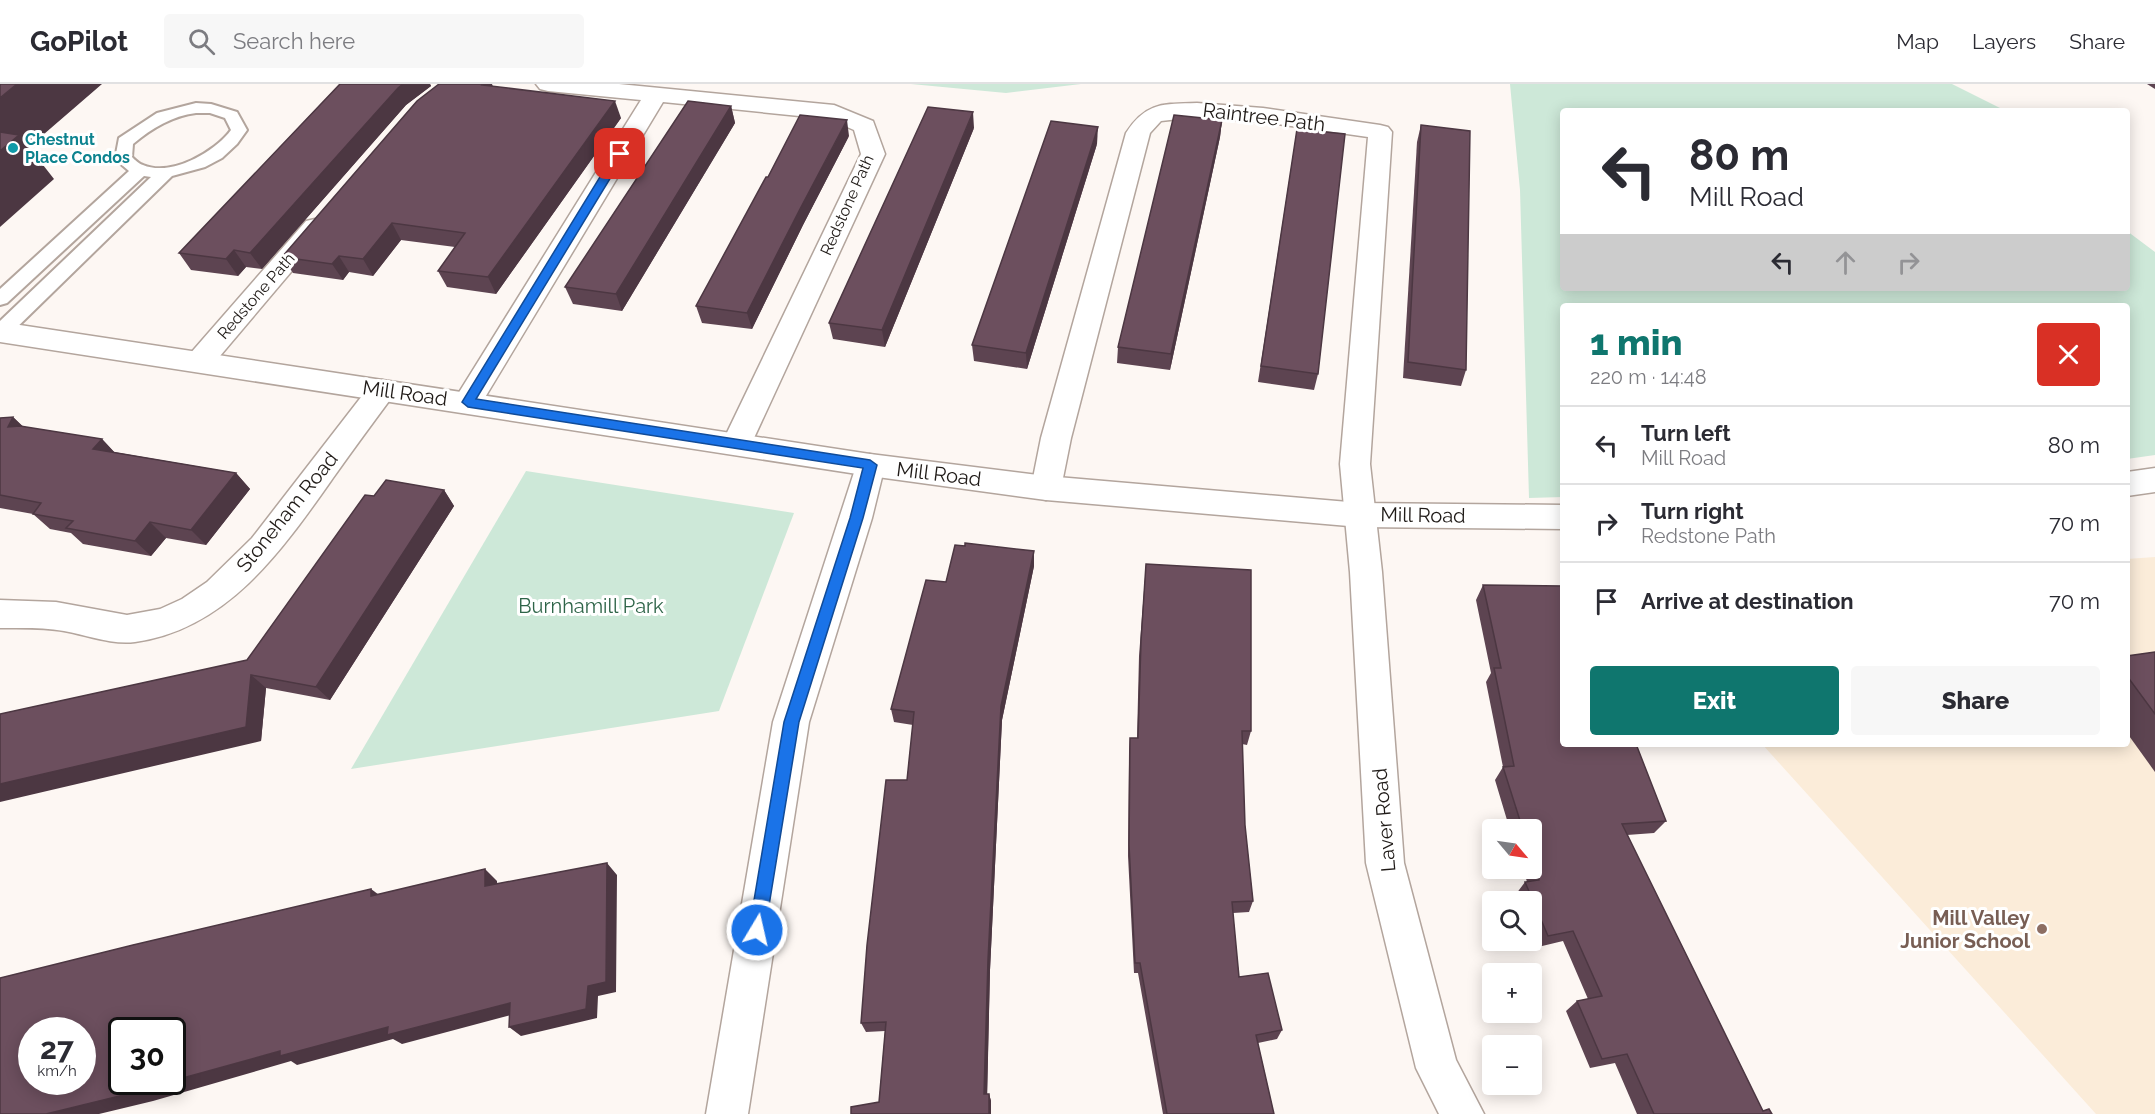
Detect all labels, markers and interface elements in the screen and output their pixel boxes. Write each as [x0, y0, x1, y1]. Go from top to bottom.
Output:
search box [164, 14, 584, 68]
text: GoPilot [30, 25, 128, 58]
icon: search [185, 25, 218, 58]
text: Search here [233, 28, 355, 54]
text: Map [1896, 29, 1939, 54]
text: Layers [1972, 29, 2036, 54]
text: Share [2069, 29, 2125, 54]
street label: Raintree Path [1201, 98, 1327, 136]
pin [594, 128, 645, 179]
place label: Chestnut Place Condos [25, 130, 130, 167]
text: 80 m [1689, 131, 1789, 180]
icon: left [1590, 132, 1668, 210]
icon: arrive [603, 137, 636, 170]
marker: Chestnut Place Condos [6, 141, 20, 155]
street label: Redstone Path [816, 152, 878, 258]
text: Mill Road [1689, 181, 1804, 212]
icon: left [1766, 246, 1799, 279]
icon: ahead [1829, 246, 1862, 279]
icon: right [1892, 246, 1925, 279]
street label: Redstone Path [213, 249, 299, 343]
text: 1 min [1590, 321, 1682, 363]
button: close [2037, 323, 2100, 386]
text: 220 m · 14:48 [1590, 365, 1707, 389]
street label: Mill Road [361, 375, 449, 411]
text: Turn left [1641, 420, 1731, 446]
icon: left [1590, 429, 1623, 462]
text: 80 m [2048, 432, 2100, 458]
text: Mill Road [1641, 446, 1726, 470]
street label: Stoneham Road [231, 447, 343, 577]
street label: Mill Road [895, 457, 983, 491]
text: Turn right [1641, 498, 1744, 524]
street label: Mill Road [1380, 502, 1466, 528]
icon: right [1590, 507, 1623, 540]
text: 70 m [2049, 510, 2100, 536]
text: Redstone Path [1641, 524, 1776, 548]
icon: arrive [1590, 585, 1623, 618]
text: Arrive at destination [1641, 588, 1854, 614]
text: 70 m [2049, 588, 2100, 614]
park label: Burnhamill Park [518, 594, 664, 618]
button: Exit [1590, 666, 1839, 735]
button: Share [1851, 666, 2100, 735]
street label: Laver Road [1368, 767, 1400, 873]
north arrow [1482, 819, 1542, 879]
map controls [1482, 819, 1542, 1095]
button: search [1482, 891, 1542, 951]
position arrow [725, 898, 789, 962]
place label: Mill Valley Junior School [1900, 906, 2031, 953]
marker: Mill Valley Junior School [2035, 922, 2049, 936]
button: + [1482, 963, 1542, 1023]
speed limit sign: 30 [108, 1017, 186, 1095]
text: 27 [40, 1031, 74, 1066]
button: − [1482, 1035, 1542, 1095]
text: km/h [37, 1062, 77, 1080]

